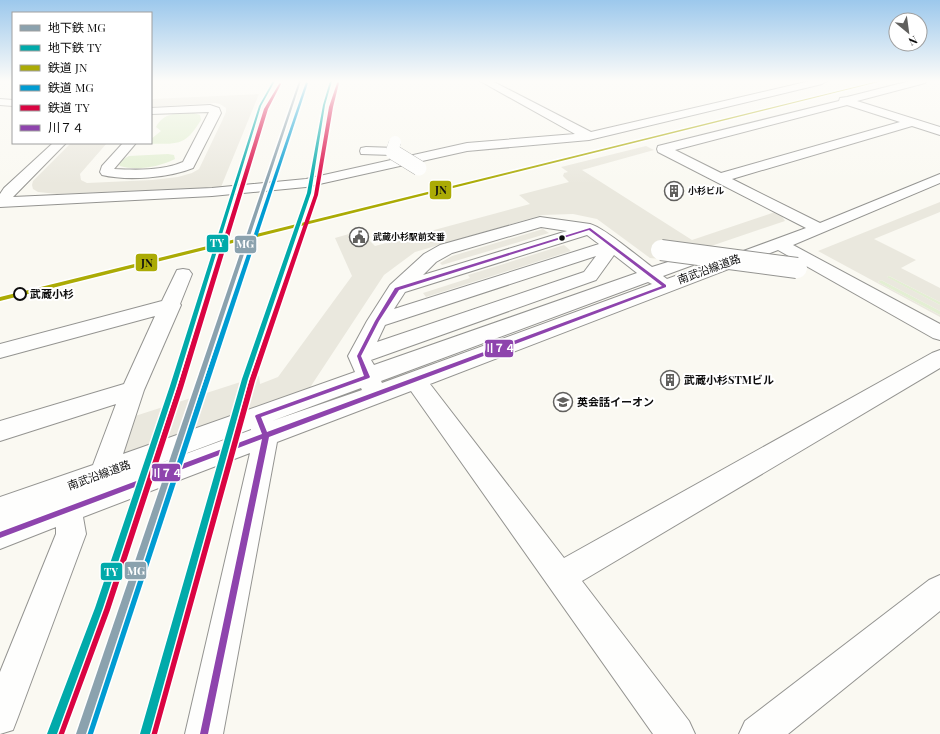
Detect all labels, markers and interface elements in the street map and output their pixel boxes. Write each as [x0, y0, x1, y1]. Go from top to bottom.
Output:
legend [12, 12, 152, 144]
north arrow [888, 12, 928, 52]
text: 地下鉄 MG [48, 19, 106, 35]
text: N [906, 33, 920, 50]
text: 地下鉄 TY [48, 39, 102, 55]
text: 鉄道 JN [48, 59, 88, 75]
text: 鉄道 MG [48, 79, 94, 95]
text: 鉄道 TY [48, 99, 90, 115]
text: 川７４ [48, 119, 84, 135]
line badge: JN [429, 180, 452, 200]
building icon: 小杉ビル [663, 180, 685, 202]
text: JN [434, 182, 447, 197]
place label: 小杉ビル [688, 184, 724, 196]
public building icon: 武蔵小杉駅前交番 [348, 226, 370, 248]
place label: 武蔵小杉駅前交番 [373, 230, 445, 242]
unlabelled marker [557, 233, 567, 243]
line badge: TY [206, 234, 229, 253]
text: TY [210, 235, 224, 250]
line badge: MG [234, 235, 257, 254]
text: MG [236, 236, 254, 251]
street label: 南武沿線道路 [675, 250, 742, 287]
line badge: JN [135, 253, 158, 272]
text: JN [140, 255, 153, 270]
place label: 武蔵小杉 [30, 286, 74, 301]
marker: 武蔵小杉 [13, 287, 27, 301]
line badge: 川７４ [484, 339, 514, 358]
text: 川７４ [483, 340, 516, 355]
building icon: 武蔵小杉STMビル [659, 369, 681, 391]
place label: 武蔵小杉STMビル [684, 372, 774, 387]
school or university icon: 英会話イーオン [552, 391, 574, 413]
place label: 英会話イーオン [577, 394, 654, 409]
street label: 南武沿線道路 [65, 456, 132, 493]
line badge: 川７４ [151, 463, 181, 482]
text: 川７４ [150, 465, 183, 480]
line badge: MG [124, 561, 147, 580]
line badge: TY [100, 562, 123, 581]
text: MG [127, 563, 145, 578]
text: TY [104, 564, 118, 579]

